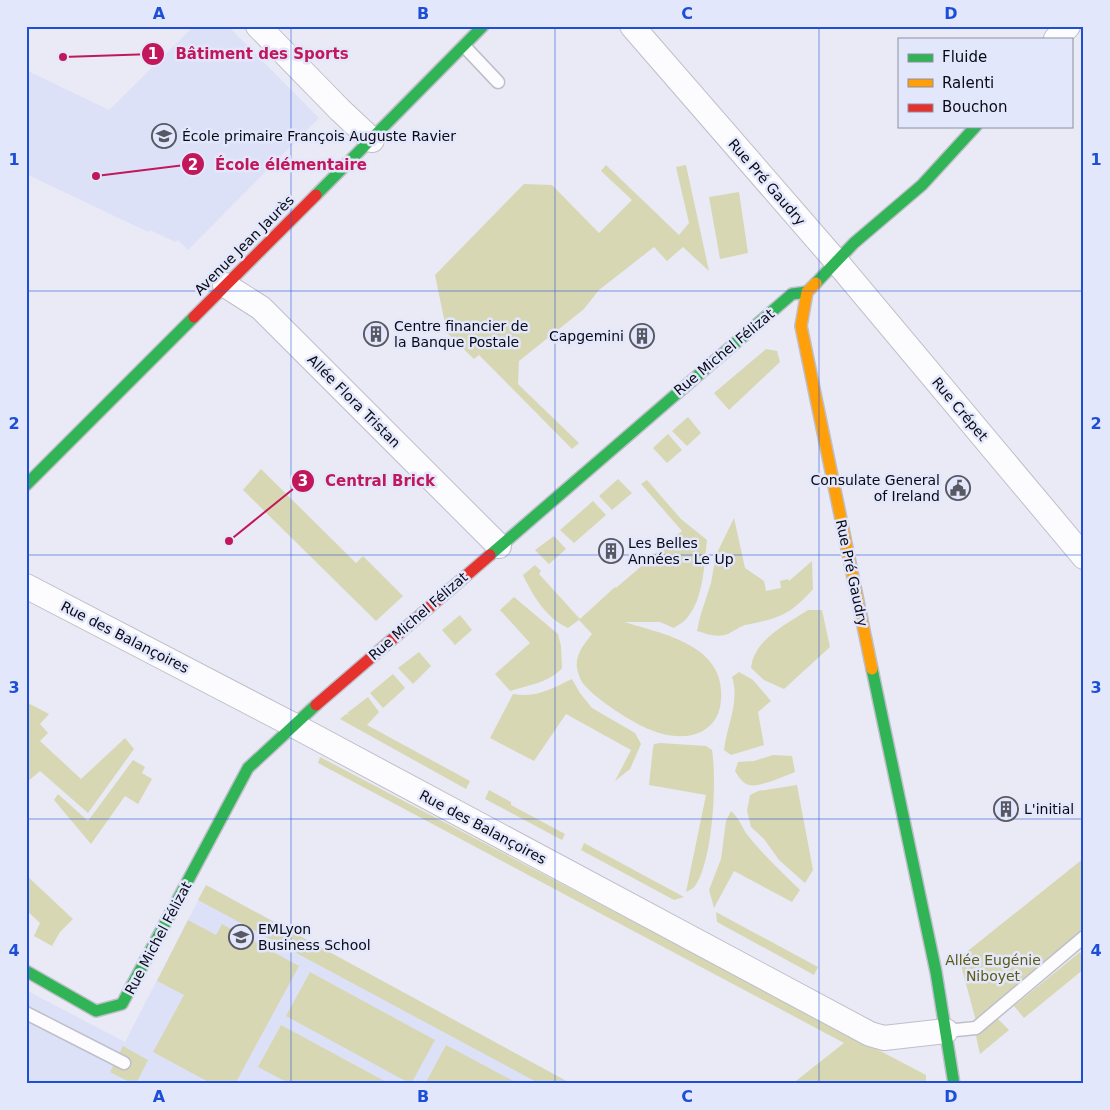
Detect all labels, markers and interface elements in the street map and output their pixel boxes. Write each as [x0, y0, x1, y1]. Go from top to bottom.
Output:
text: A [153, 4, 166, 23]
text: B [417, 4, 429, 23]
text: C [681, 4, 693, 23]
text: D [944, 4, 958, 23]
legend [898, 38, 1072, 128]
callout: Bâtiment des Sports [140, 39, 358, 69]
text: 1 [148, 45, 158, 63]
text: Bâtiment des Sports [175, 45, 349, 63]
text: Fluide [942, 48, 987, 66]
text: Ralenti [942, 74, 994, 92]
text: Bouchon [942, 98, 1007, 116]
school or university icon: École primaire François Auguste Ravier [151, 123, 177, 149]
place label: École primaire François Auguste Ravier [182, 128, 456, 144]
street label: Rue Pré Gaudry [725, 136, 809, 228]
callout: École élémentaire [180, 149, 377, 179]
text: 1 [8, 150, 20, 169]
text: 1 [1090, 150, 1102, 169]
text: École élémentaire [215, 155, 367, 174]
text: 2 [188, 156, 198, 174]
street label: Avenue Jean Jaurès [191, 192, 297, 298]
street label: Rue Michel Félizat [671, 305, 778, 399]
place label: Centre financier de la Banque Postale [394, 318, 528, 350]
building icon: Centre financier de la Banque Postale [363, 321, 389, 347]
building icon: Capgemini [629, 323, 655, 349]
place label: Capgemini [549, 328, 624, 344]
street label: Allée Flora Tristan [304, 351, 404, 451]
street label: Rue Crépet [929, 374, 991, 444]
text: 2 [8, 414, 20, 433]
text: 2 [1090, 414, 1102, 433]
callout: Central Brick [290, 466, 445, 496]
text: 3 [298, 472, 308, 490]
text: Central Brick [325, 472, 436, 490]
place label: Consulate General of Ireland [810, 472, 940, 504]
public building icon: Consulate General of Ireland [945, 475, 971, 501]
street label: Rue Pré Gaudry [833, 518, 871, 628]
place label: Les Belles Années - Le Up [628, 535, 734, 567]
building icon: Les Belles Années - Le Up [598, 538, 624, 564]
street label: Rue Michel Félizat [365, 568, 471, 663]
street label: Rue des Balançoires [58, 598, 192, 676]
text: 3 [8, 678, 20, 697]
text: 3 [1090, 678, 1102, 697]
street label: Rue des Balançoires [417, 787, 549, 867]
building icon: L'initial [993, 796, 1019, 822]
place label: L'initial [1024, 801, 1074, 817]
street label: Rue Michel Félizat [121, 878, 195, 997]
place label: EMLyon Business School [258, 921, 371, 953]
school or university icon: EMLyon Business School [228, 924, 254, 950]
text: 4 [8, 941, 20, 960]
text: 4 [1090, 941, 1102, 960]
park label: Allée Eugénie Niboyet [945, 952, 1041, 984]
text: A [153, 1087, 166, 1106]
text: B [417, 1087, 429, 1106]
text: C [681, 1087, 693, 1106]
text: D [944, 1087, 958, 1106]

